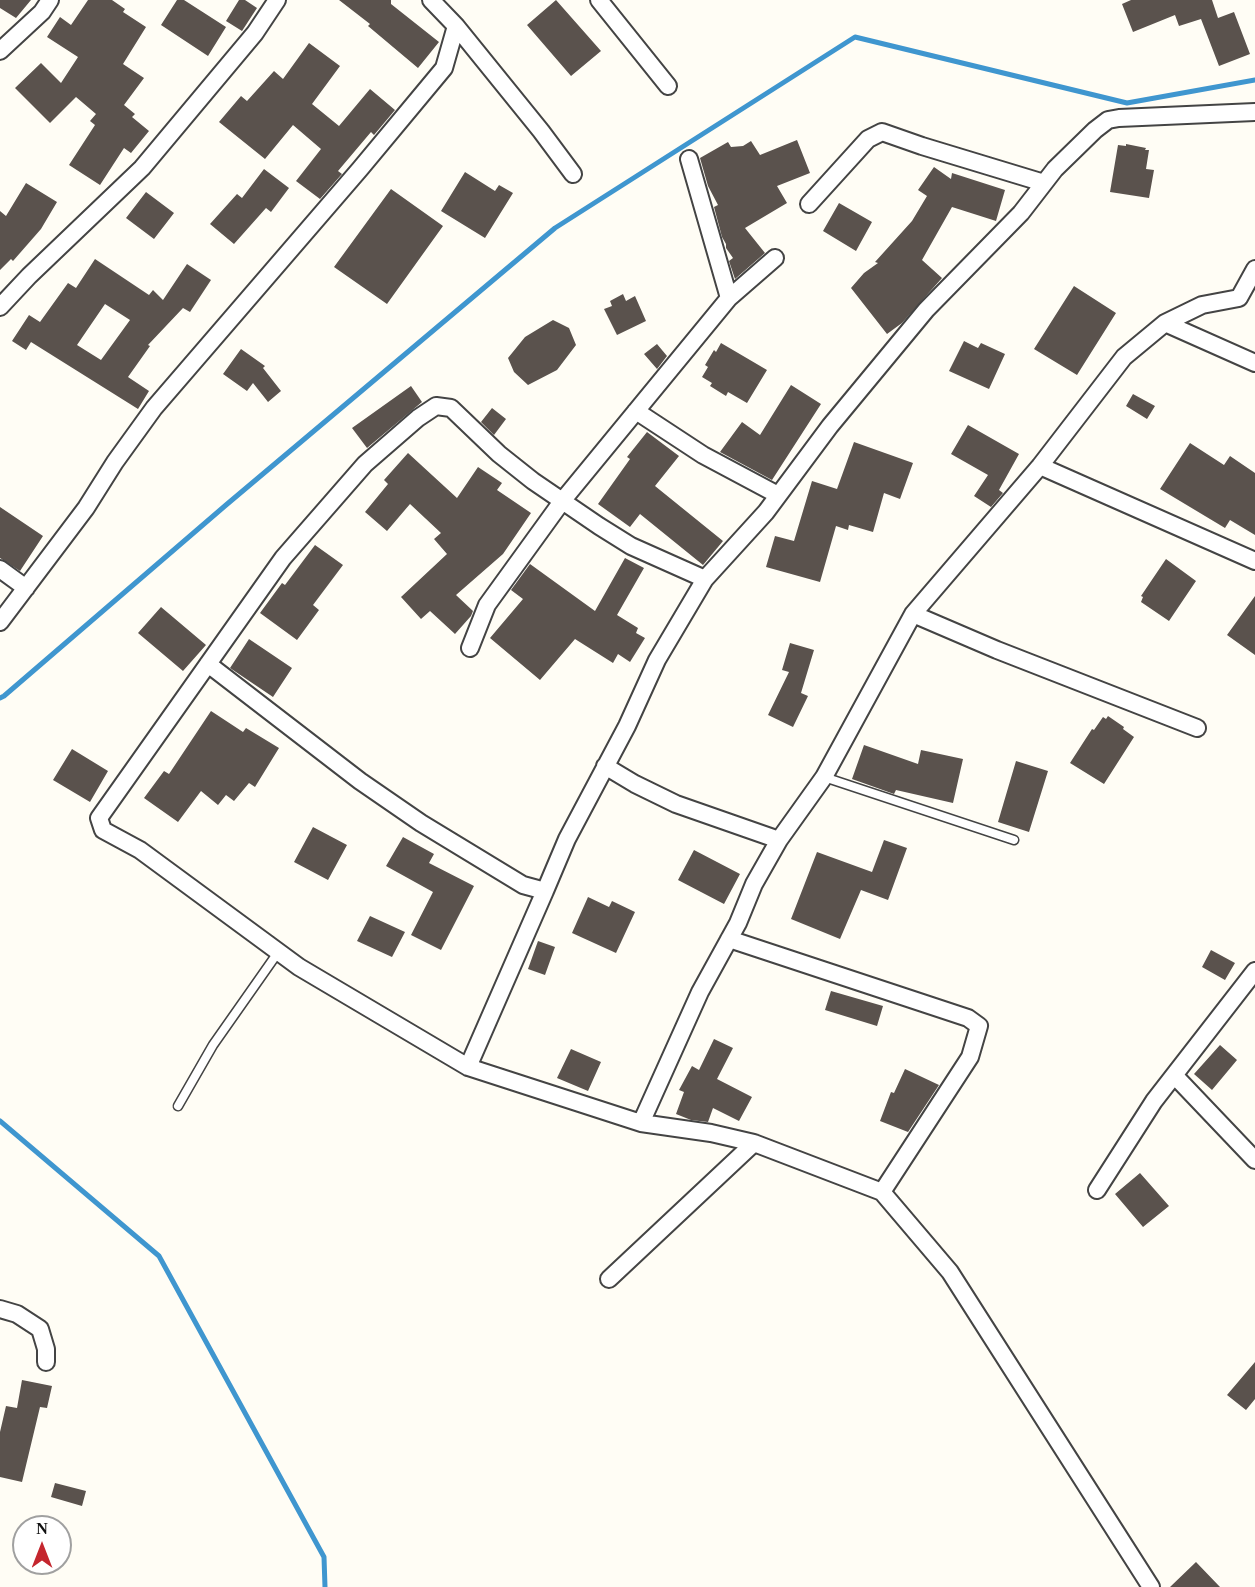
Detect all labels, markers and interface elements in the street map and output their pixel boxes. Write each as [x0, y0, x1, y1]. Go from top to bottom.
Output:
north arrow [12, 1515, 72, 1575]
text: N [36, 1520, 48, 1537]

